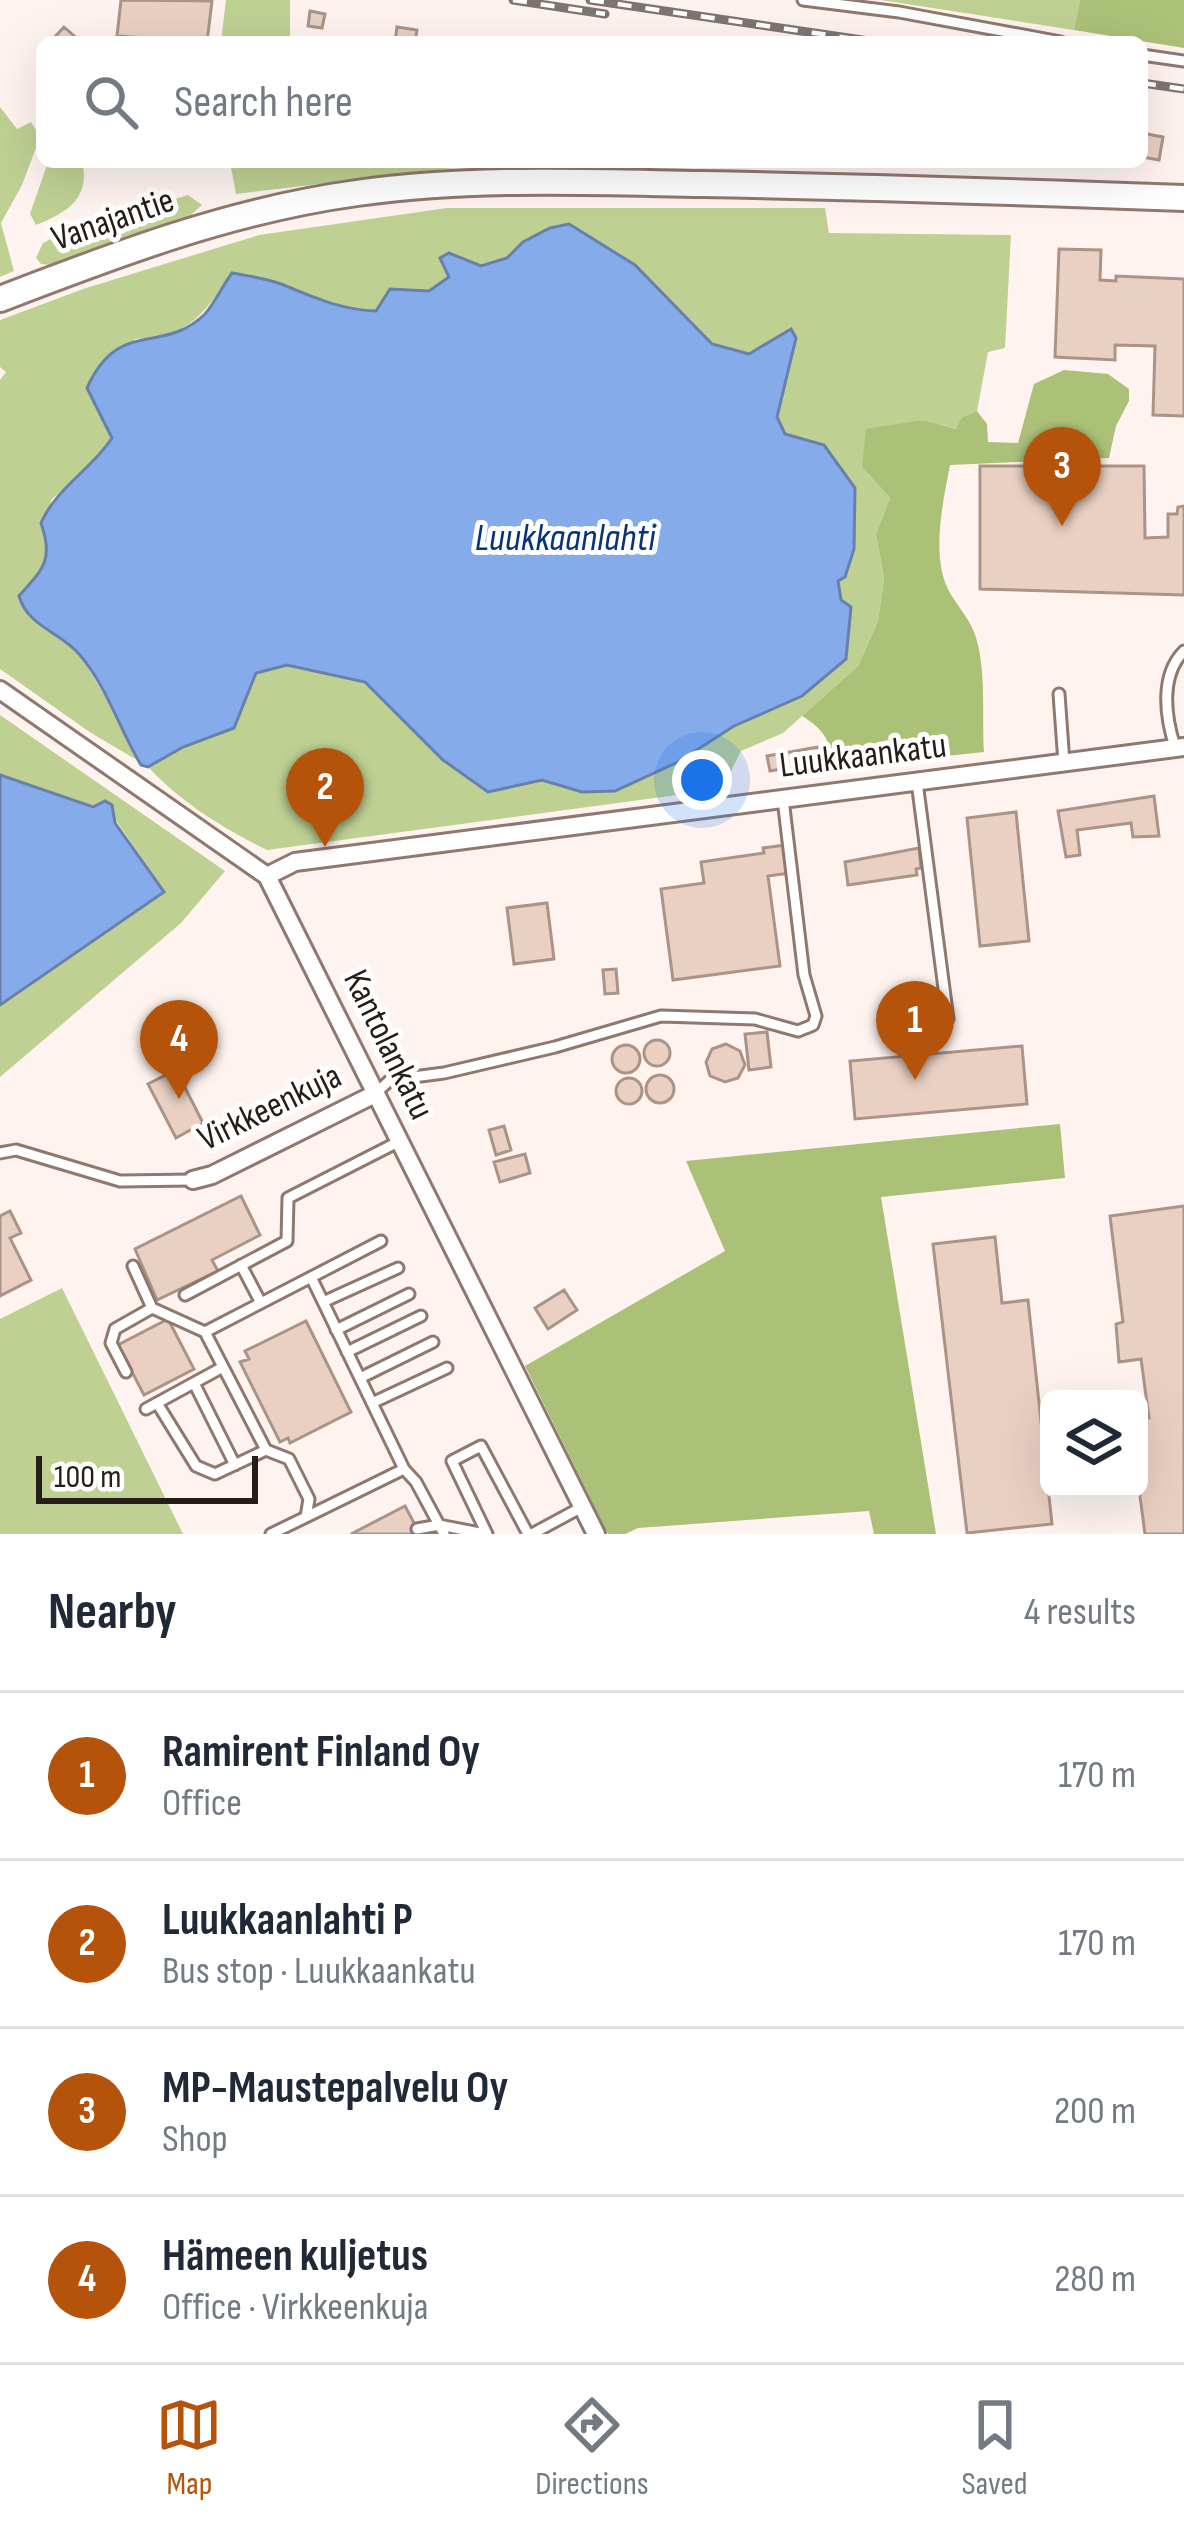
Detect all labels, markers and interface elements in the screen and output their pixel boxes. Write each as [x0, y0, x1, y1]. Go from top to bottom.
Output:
search box [36, 36, 1148, 168]
icon: search [78, 69, 144, 135]
text: Search here [174, 75, 353, 130]
street label: Vanajantie [46, 179, 180, 261]
pin: 3 [1023, 427, 1101, 526]
water label: Luukkaanlahti [475, 515, 657, 562]
street label: Luukkaankatu [777, 724, 949, 788]
pin: 2 [286, 748, 364, 847]
your location [672, 750, 732, 810]
street label: Kantolankatu [333, 963, 443, 1127]
pin: 1 [876, 981, 954, 1080]
pin: 4 [140, 1000, 218, 1099]
street label: Virkkeenkuja [192, 1055, 348, 1161]
map controls [1040, 1390, 1148, 1498]
button: layers [1040, 1390, 1148, 1498]
scale bar [36, 1450, 258, 1503]
text: 100 m [54, 1457, 121, 1497]
text: Nearby [48, 1582, 177, 1643]
text: 4 results [1024, 1589, 1136, 1636]
text: Ramirent Finland Oy [162, 1725, 480, 1780]
text: 1 [79, 1752, 95, 1799]
text: 170 m [1058, 1752, 1136, 1799]
text: Office [162, 1780, 242, 1827]
text: Luukkaanlahti P [162, 1893, 413, 1948]
text: 2 [78, 1920, 96, 1967]
text: 170 m [1058, 1920, 1136, 1967]
text: Bus stop · Luukkaankatu [162, 1948, 476, 1995]
text: MP-Maustepalvelu Oy [162, 2061, 508, 2116]
text: 3 [78, 2088, 96, 2135]
text: 200 m [1054, 2088, 1136, 2135]
text: Shop [162, 2116, 228, 2163]
text: Hämeen kuljetus [162, 2229, 428, 2284]
text: 4 [78, 2256, 96, 2303]
text: 280 m [1054, 2256, 1136, 2303]
text: Office · Virkkeenkuja [162, 2284, 429, 2331]
tab: Map [156, 2392, 222, 2504]
tab: Directions [535, 2392, 649, 2504]
tab: Saved [961, 2392, 1028, 2504]

